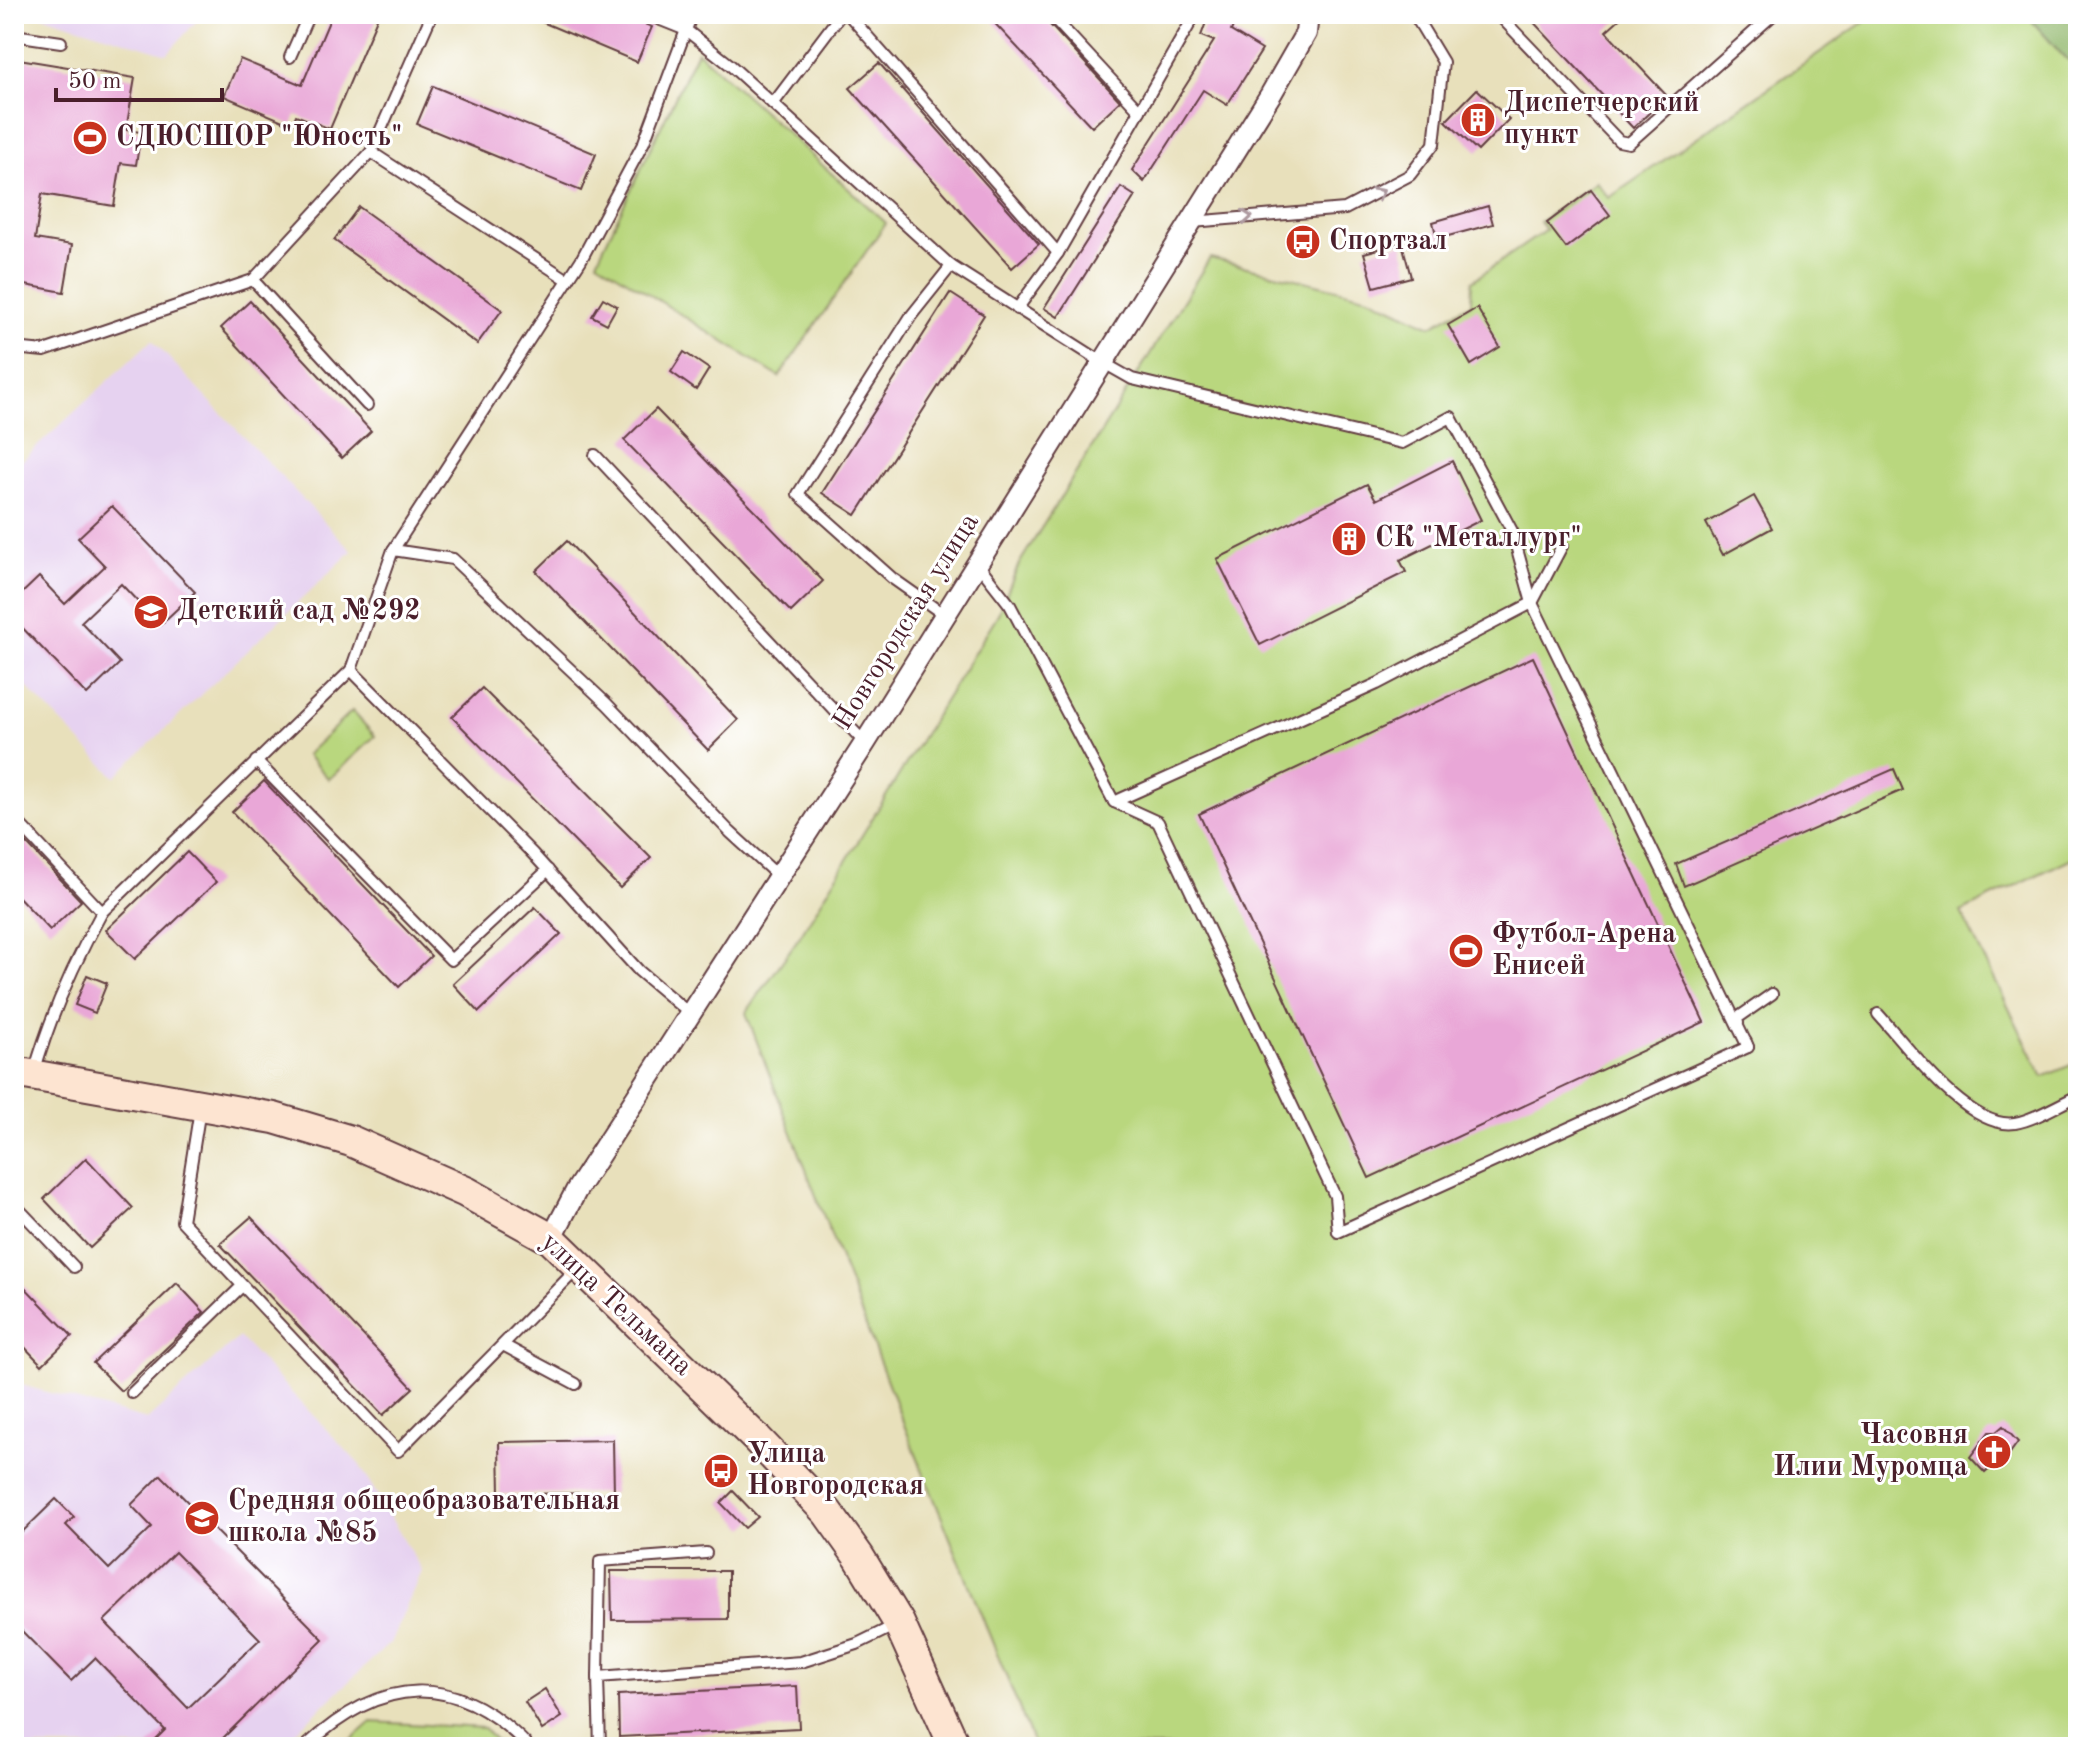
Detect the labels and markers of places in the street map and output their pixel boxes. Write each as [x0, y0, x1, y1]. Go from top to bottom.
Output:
place label: Диспетчерский пункт [1504, 90, 1699, 150]
building icon: Диспетчерский пункт [1459, 101, 1497, 139]
sports icon: СДЮСШОР "Юность" [71, 119, 109, 157]
place label: СДЮСШОР "Юность" [116, 123, 402, 152]
bus stop icon: Спортзал [1284, 223, 1322, 261]
place label: Спортзал [1329, 227, 1447, 256]
building icon: СК "Металлург" [1330, 520, 1368, 558]
place label: СК "Металлург" [1375, 524, 1581, 553]
school or university icon: Детский сад №292 [132, 593, 170, 631]
place label: Детский сад №292 [177, 597, 421, 626]
place label: Футбол-Арена Енисей [1492, 921, 1676, 981]
sports icon: Футбол-Арена Енисей [1447, 932, 1485, 970]
place label: Часовня Илии Муромца [1773, 1422, 1968, 1482]
church icon: Часовня Илии Муромца [1975, 1433, 2013, 1471]
place label: Улица Новгородская [747, 1441, 924, 1501]
bus stop icon: Улица Новгородская [702, 1452, 740, 1490]
place label: Средняя общеобразовательная школа №85 [228, 1487, 620, 1548]
school or university icon: Средняя общеобразовательная школа №85 [183, 1499, 221, 1537]

